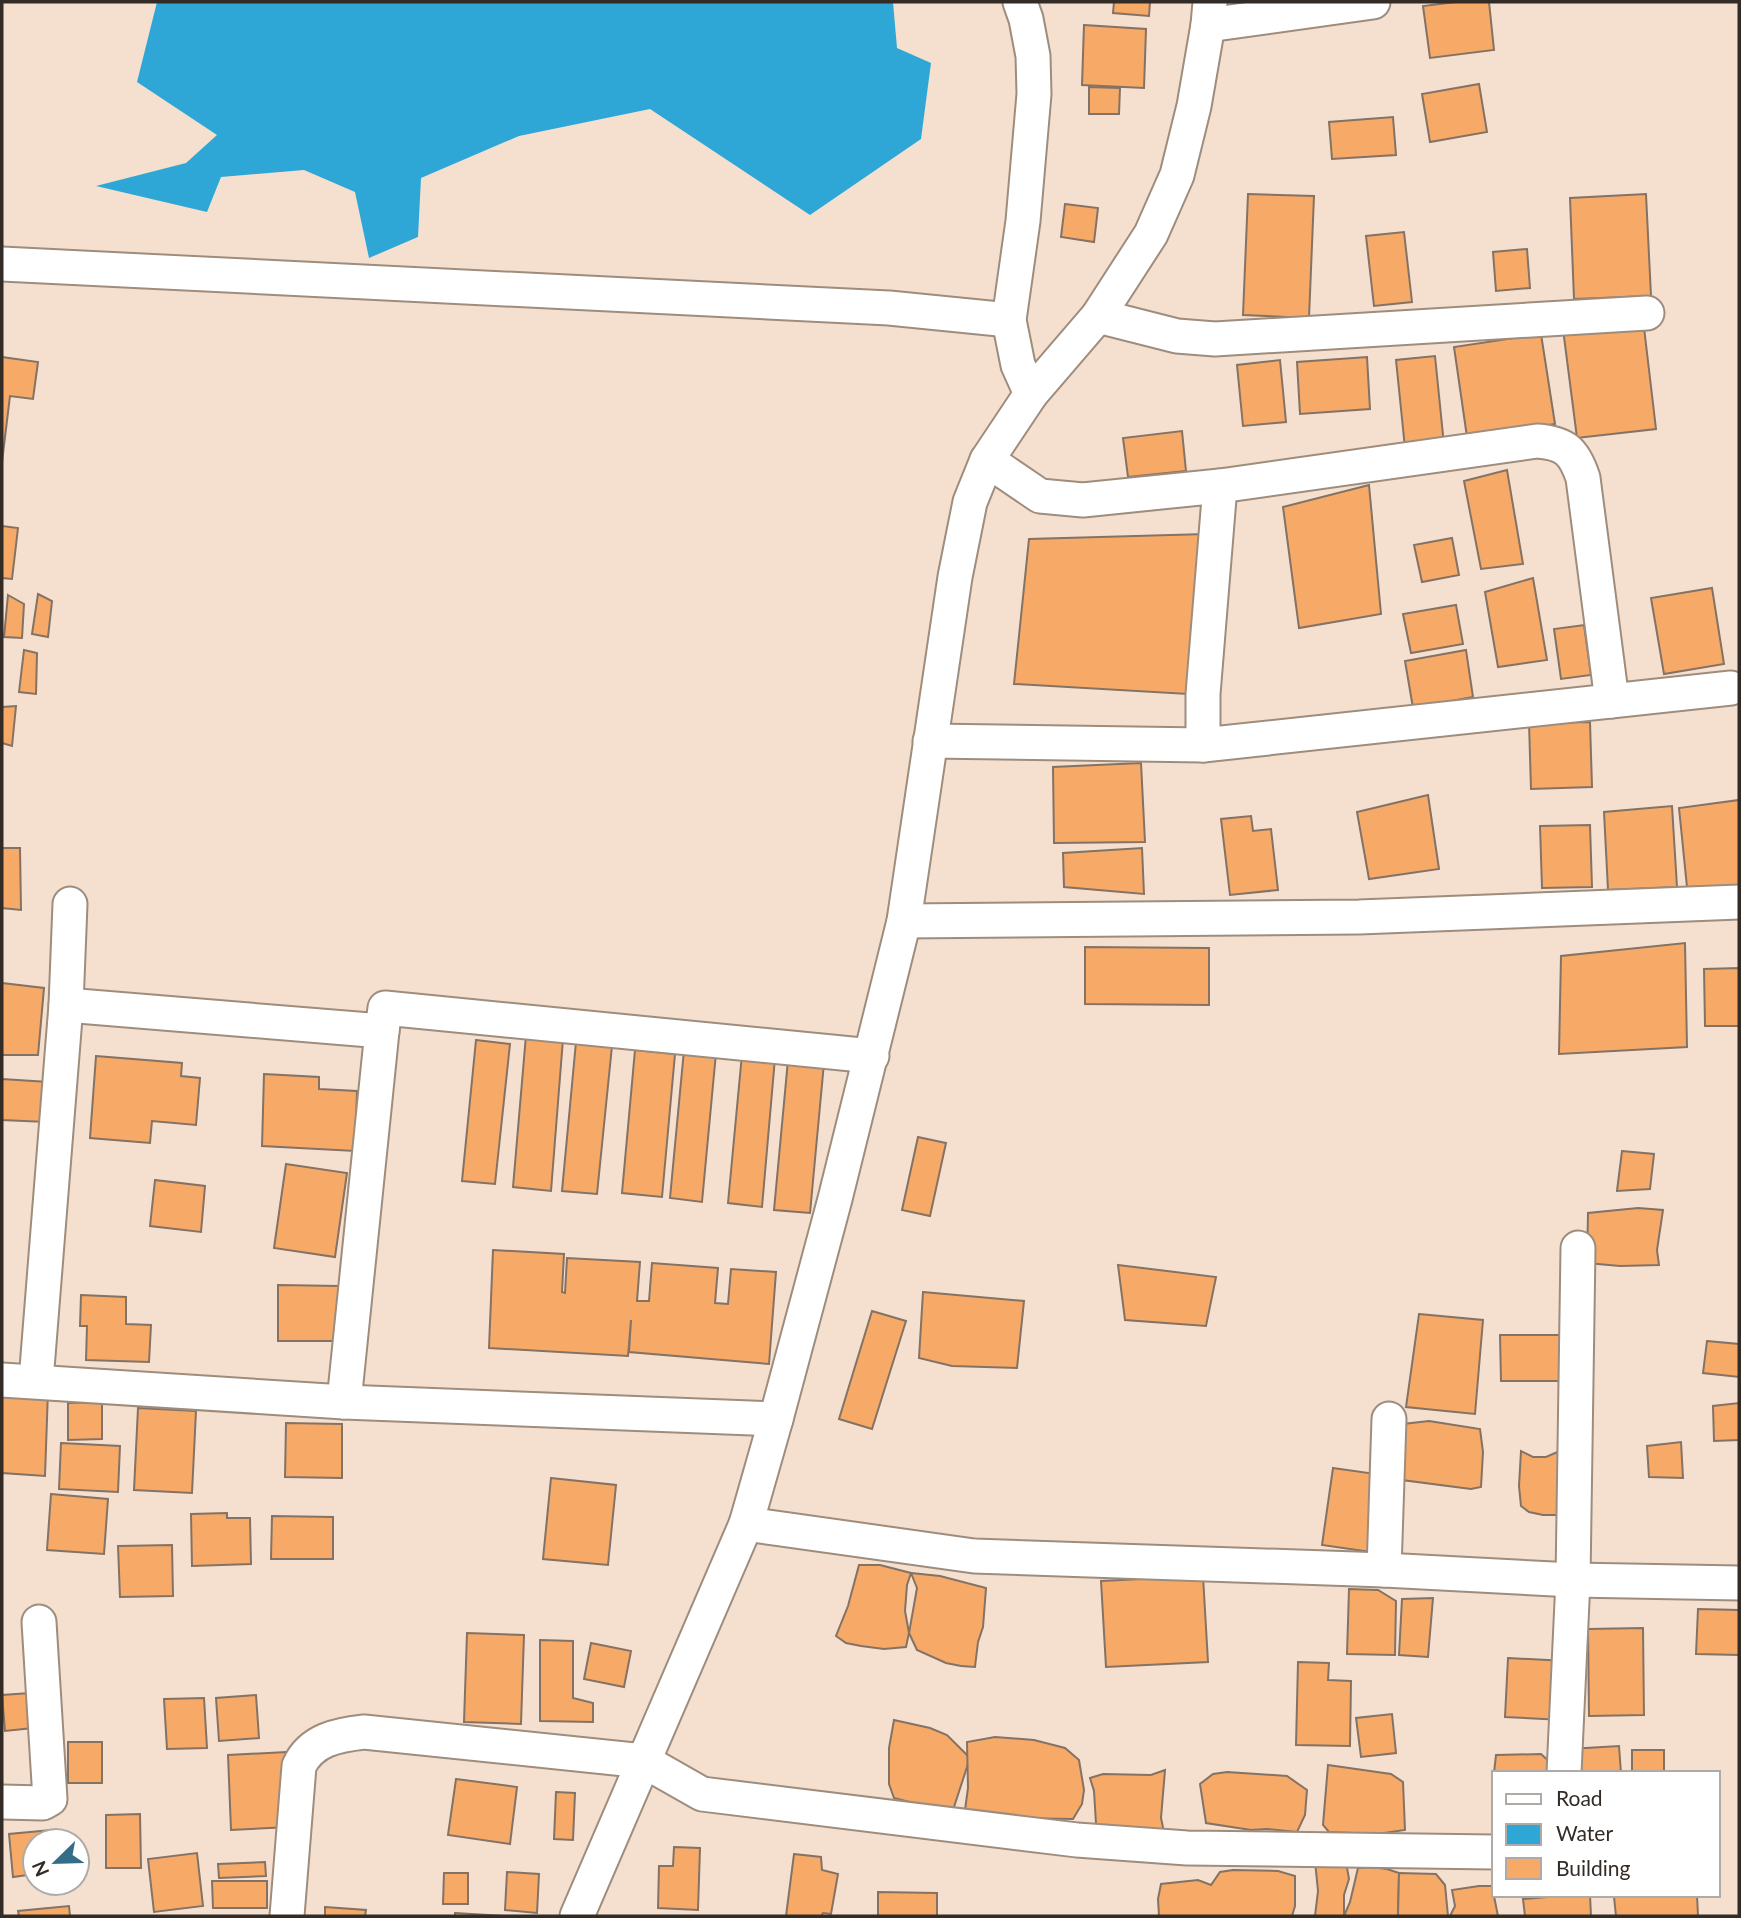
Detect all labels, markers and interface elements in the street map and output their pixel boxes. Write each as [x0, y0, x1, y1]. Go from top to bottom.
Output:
legend [1492, 1771, 1720, 1897]
text: Road [1556, 1785, 1603, 1810]
text: Water [1556, 1820, 1613, 1845]
north arrow [21, 1827, 91, 1897]
text: Building [1556, 1855, 1631, 1880]
text: N [26, 1858, 53, 1880]

